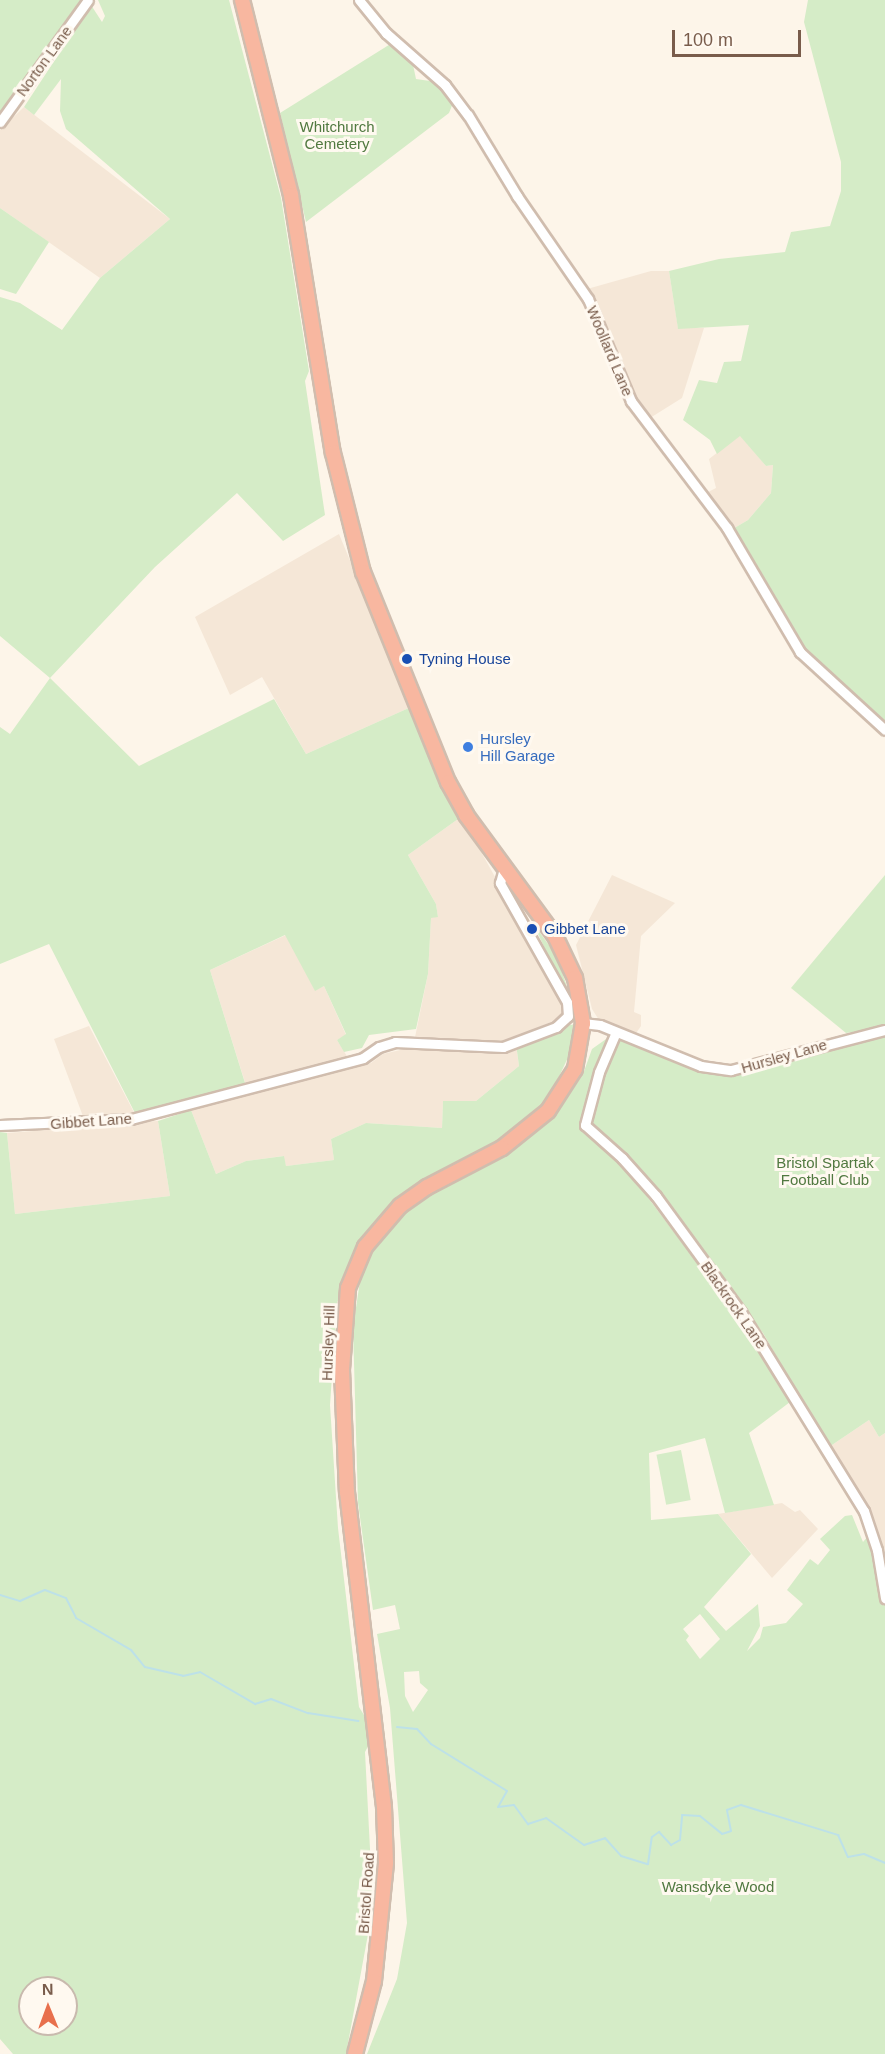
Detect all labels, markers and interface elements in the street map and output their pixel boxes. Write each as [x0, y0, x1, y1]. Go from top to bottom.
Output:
scale bar [675, 18, 804, 56]
street label: Norton Lane [12, 22, 76, 100]
text: 100 m [683, 30, 733, 50]
park label: Whitchurch Cemetery [299, 117, 375, 152]
street label: Woollard Lane [583, 303, 637, 399]
place label: Tyning House [419, 650, 511, 668]
marker: Tyning House [400, 652, 414, 666]
place label: Hursley Hill Garage [480, 729, 555, 764]
marker: Hursley Hill Garage [461, 740, 475, 754]
place label: Gibbet Lane [544, 920, 626, 938]
marker: Gibbet Lane [525, 922, 539, 936]
street label: Hursley Lane [739, 1035, 829, 1077]
street label: Gibbet Lane [50, 1109, 132, 1133]
park label: Bristol Spartak Football Club [776, 1153, 874, 1188]
street label: Blackrock Lane [697, 1258, 771, 1352]
street label: Hursley Hill [318, 1305, 338, 1381]
street label: Bristol Road [354, 1852, 378, 1934]
park label: Wansdyke Wood [662, 1878, 774, 1896]
north arrow [18, 1976, 78, 2036]
text: N [42, 1981, 54, 1998]

